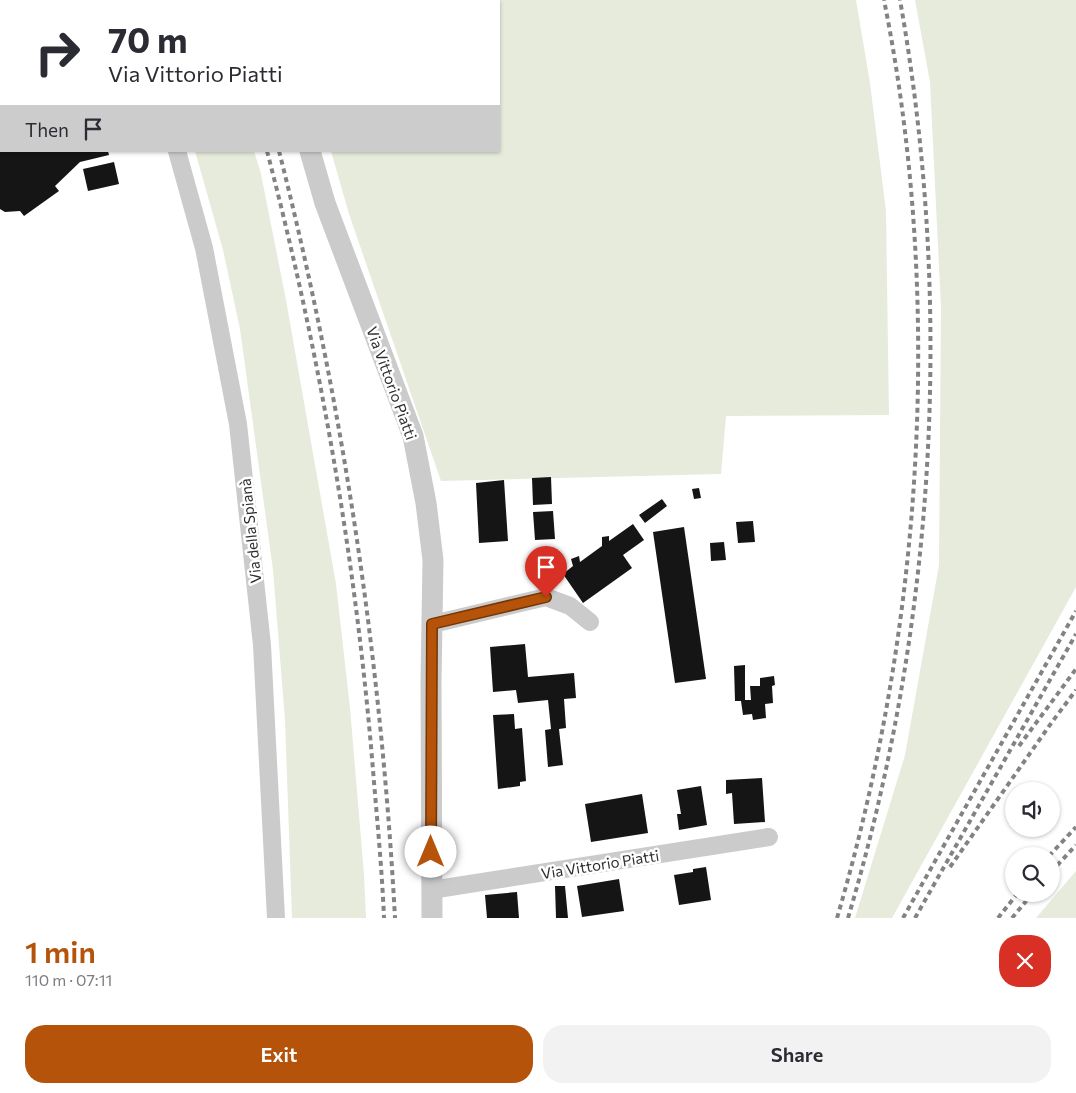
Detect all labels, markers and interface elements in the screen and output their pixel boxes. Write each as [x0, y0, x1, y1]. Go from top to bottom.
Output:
text: 70 m [108, 17, 188, 60]
icon: right [25, 20, 90, 85]
text: Via Vittorio Piatti [108, 60, 283, 87]
icon: arrive [79, 115, 107, 143]
text: Then [25, 118, 69, 141]
street label: Via Vittorio Piatti [363, 324, 421, 442]
street label: Via della Spianà [236, 478, 264, 584]
pin [525, 546, 567, 597]
icon: arrive [532, 553, 560, 581]
map controls [1005, 782, 1060, 902]
button: sound [1005, 782, 1060, 837]
position arrow [404, 825, 456, 877]
street label: Via Vittorio Piatti [540, 846, 660, 882]
button: search [1005, 847, 1060, 902]
text: 1 min [25, 932, 96, 969]
button: close [999, 935, 1051, 987]
text: 110 m · 07:11 [25, 970, 112, 989]
button: Exit [25, 1025, 533, 1083]
button: Share [543, 1025, 1051, 1083]

